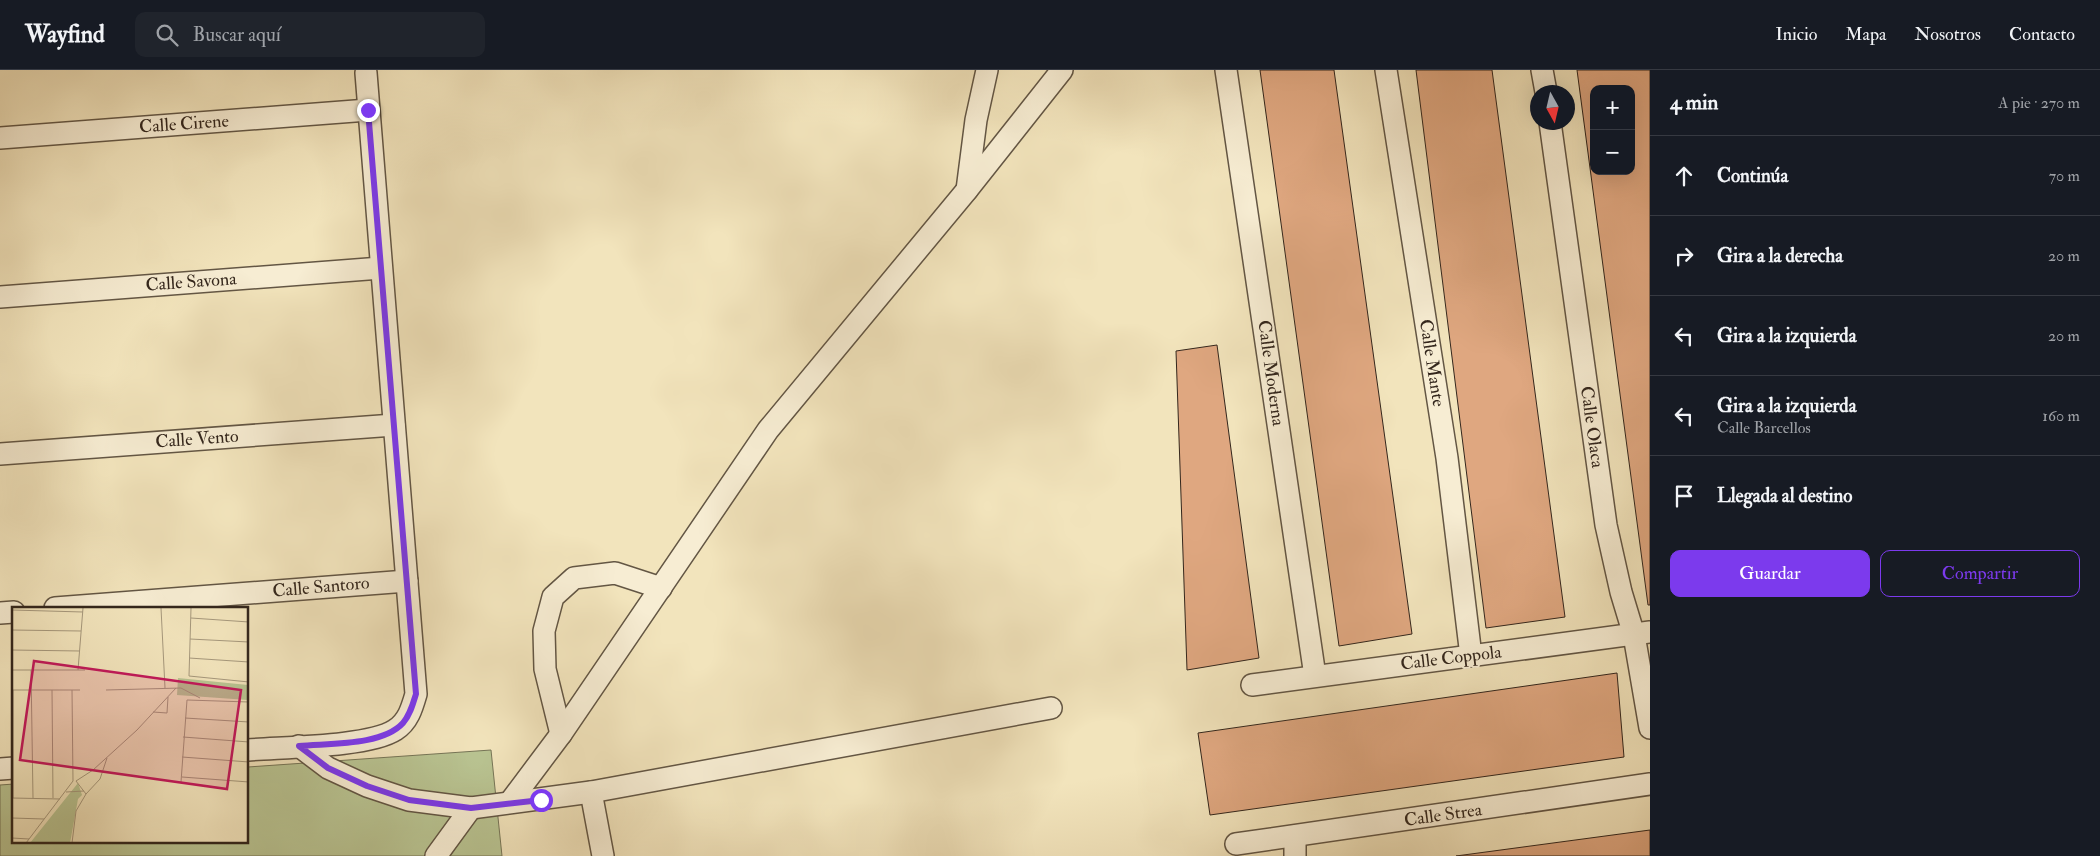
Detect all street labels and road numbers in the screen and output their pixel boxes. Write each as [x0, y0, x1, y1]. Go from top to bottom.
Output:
street label: Calle Cirene [138, 109, 230, 139]
street label: Calle Savona [145, 267, 238, 297]
street label: Calle Mante [1414, 318, 1450, 409]
street label: Calle Moderna [1252, 319, 1290, 428]
street label: Calle Olaca [1575, 385, 1609, 470]
street label: Calle Vento [155, 425, 240, 453]
street label: Calle Santoro [272, 571, 371, 603]
street label: Calle Coppola [1399, 640, 1503, 676]
street label: Calle Strea [1403, 798, 1484, 832]

